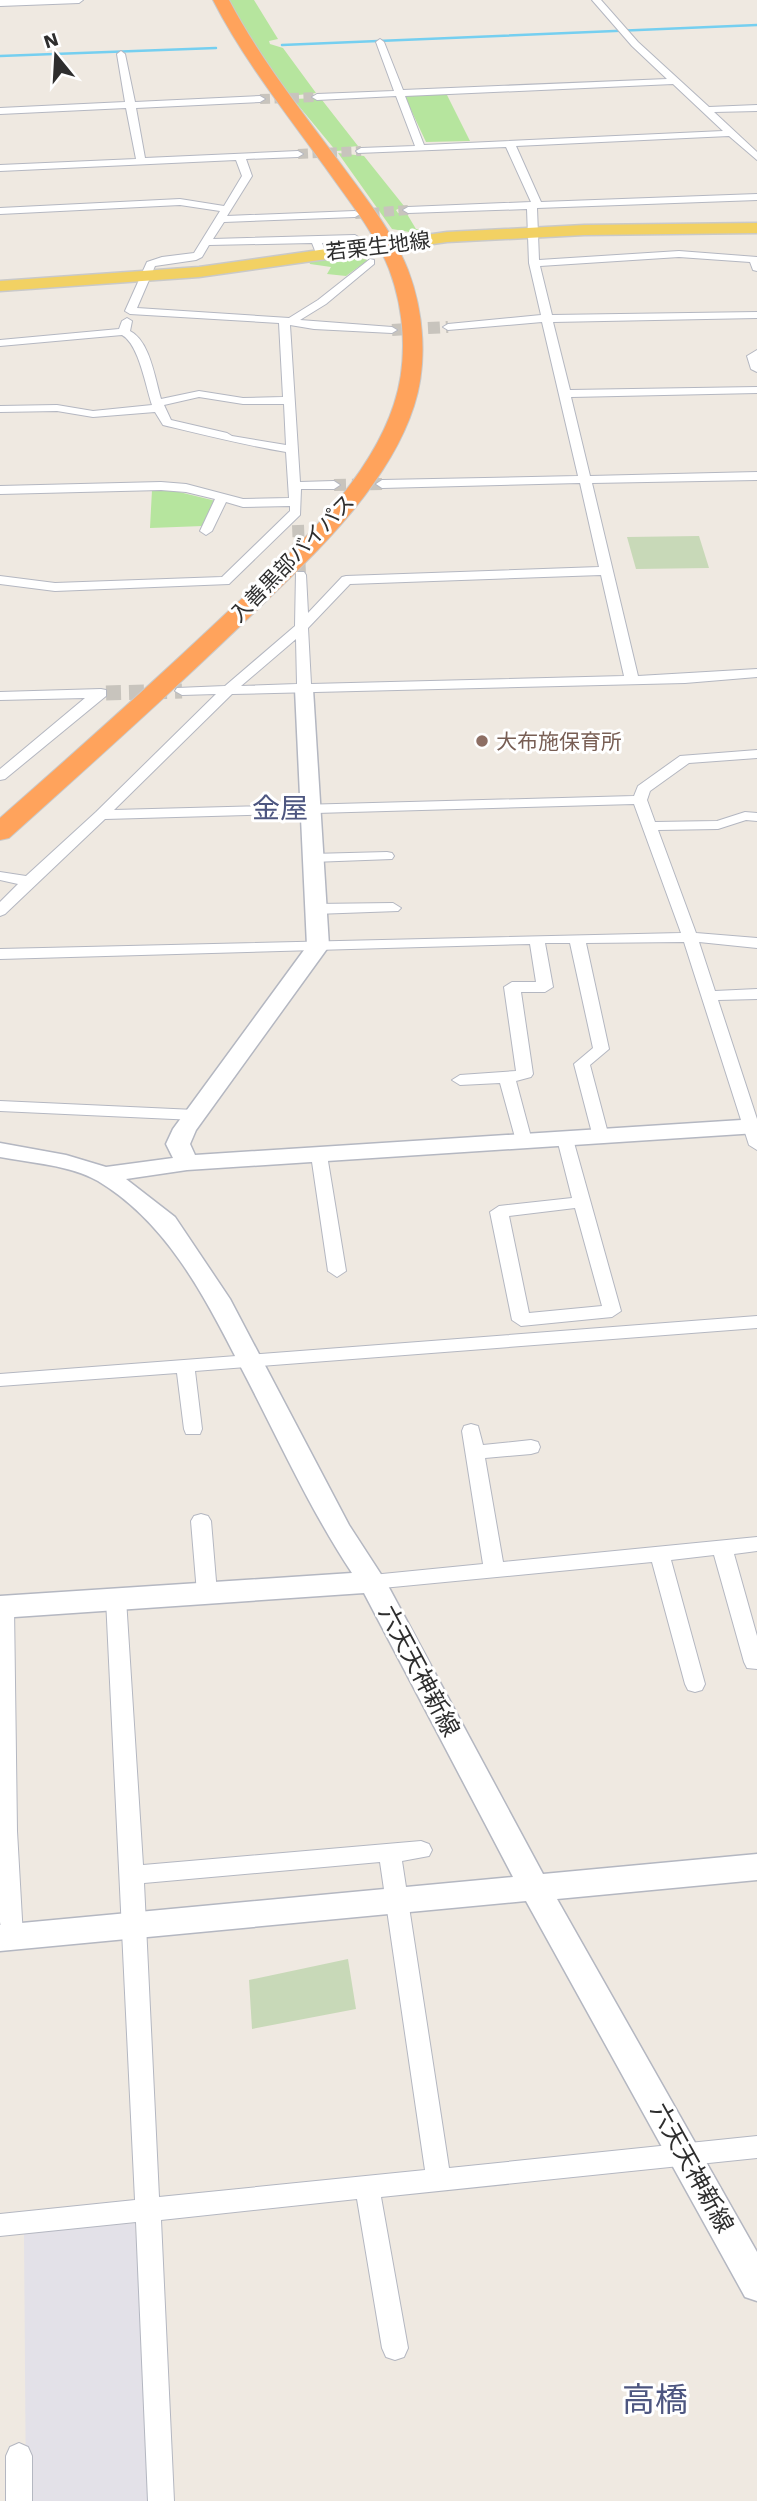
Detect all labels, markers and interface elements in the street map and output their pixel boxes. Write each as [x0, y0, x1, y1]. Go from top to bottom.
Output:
north arrow [21, 21, 91, 91]
text: N [41, 27, 61, 53]
street label: 若栗生地線 [324, 227, 432, 265]
street label: 入善黒部バイパス [225, 489, 359, 627]
place label: 大布施保育所 [496, 729, 622, 754]
marker: 大布施保育所 [474, 733, 490, 749]
district label: 金屋 [252, 792, 308, 825]
street label: 六天天神新線 [373, 1601, 465, 1741]
street label: 六天天神新線 [645, 2098, 739, 2238]
district label: 高橋 [622, 2380, 688, 2419]

